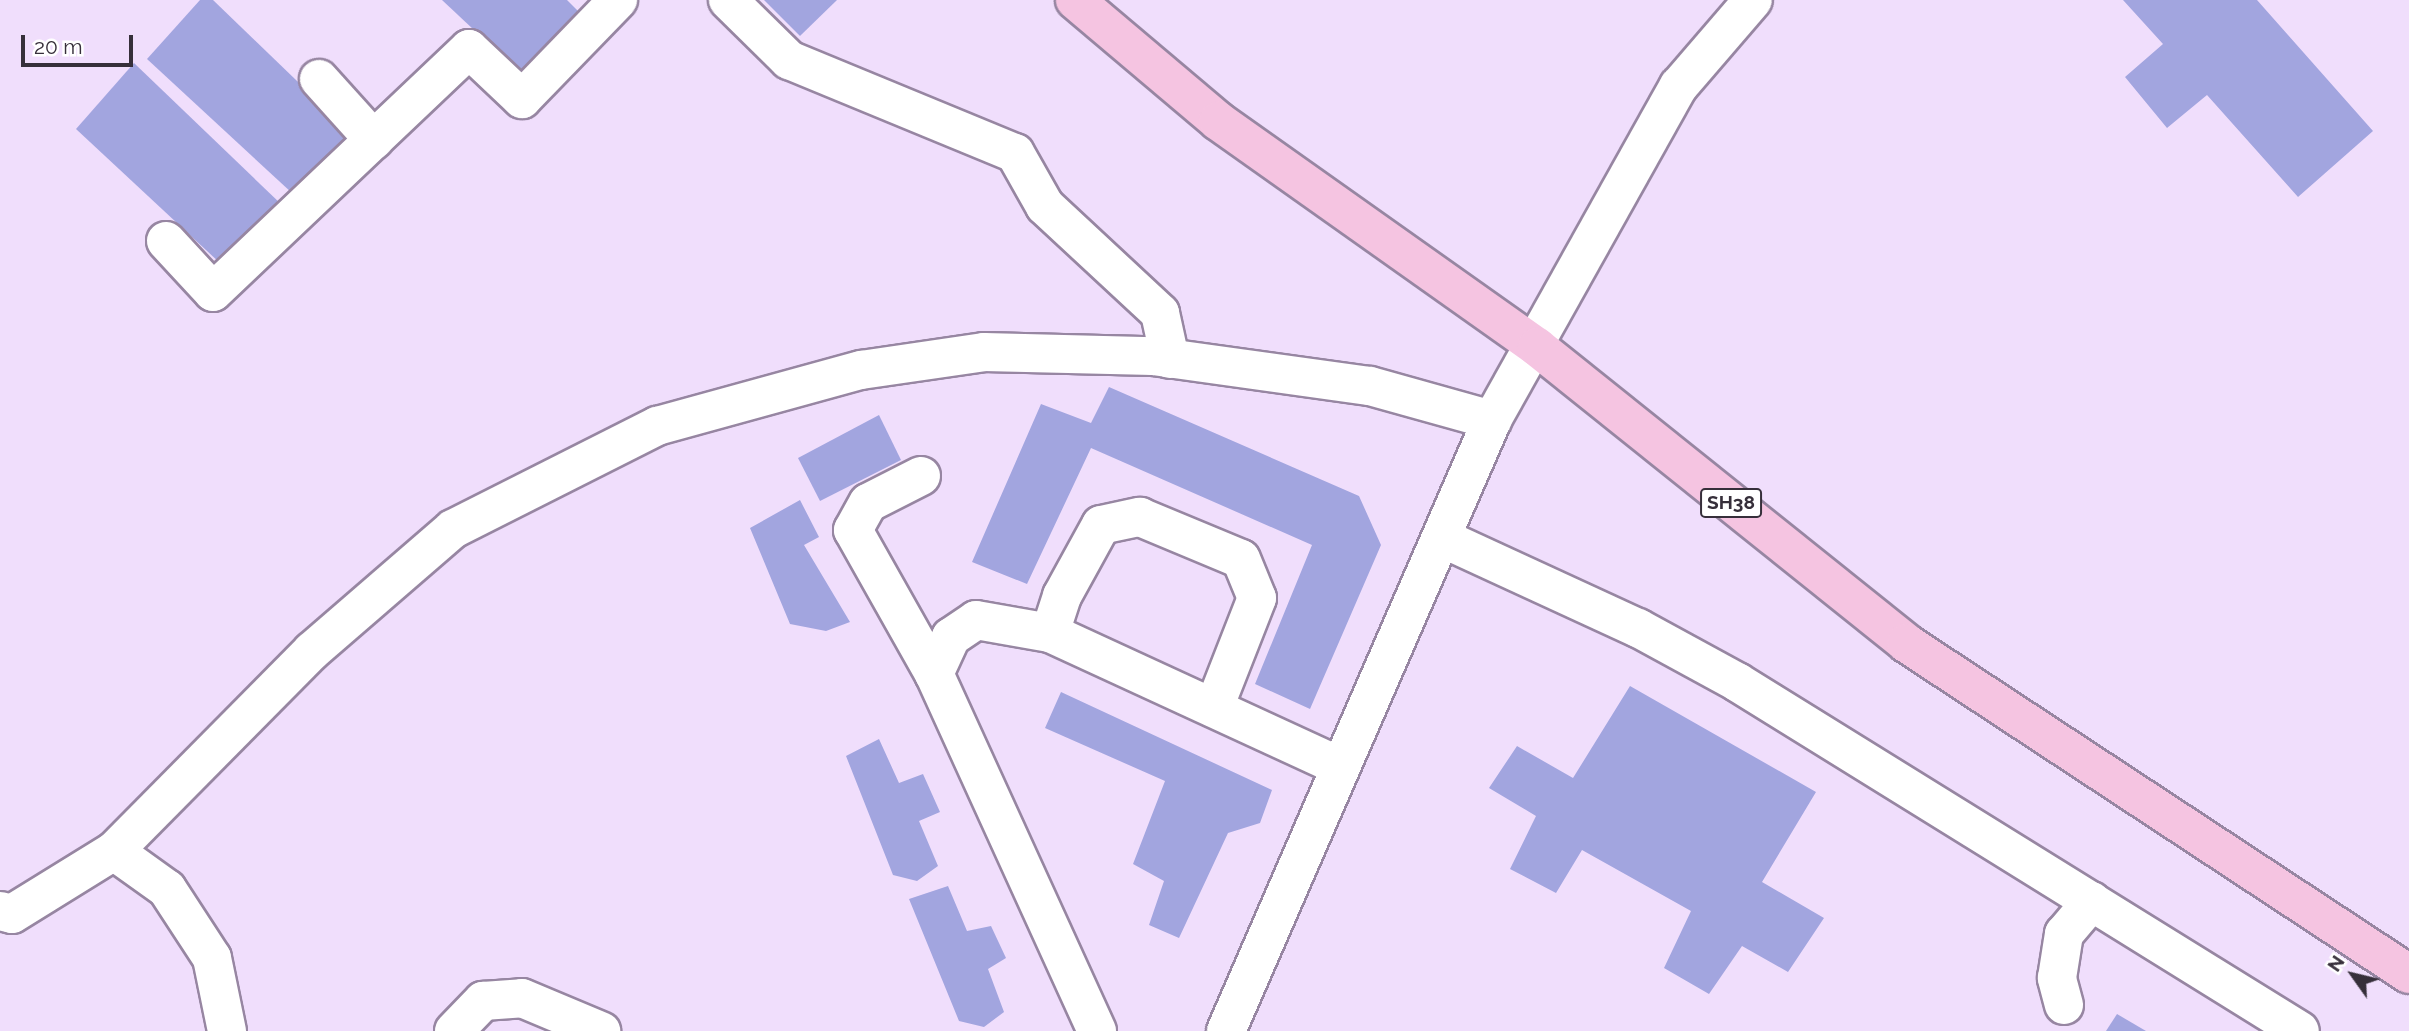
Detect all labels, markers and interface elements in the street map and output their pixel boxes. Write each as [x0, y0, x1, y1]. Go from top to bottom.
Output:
scale bar [24, 21, 136, 65]
text: 20 m [34, 34, 82, 59]
road number: SH38 [1700, 488, 1762, 518]
north arrow [2318, 940, 2388, 1010]
text: N [2322, 951, 2349, 975]

